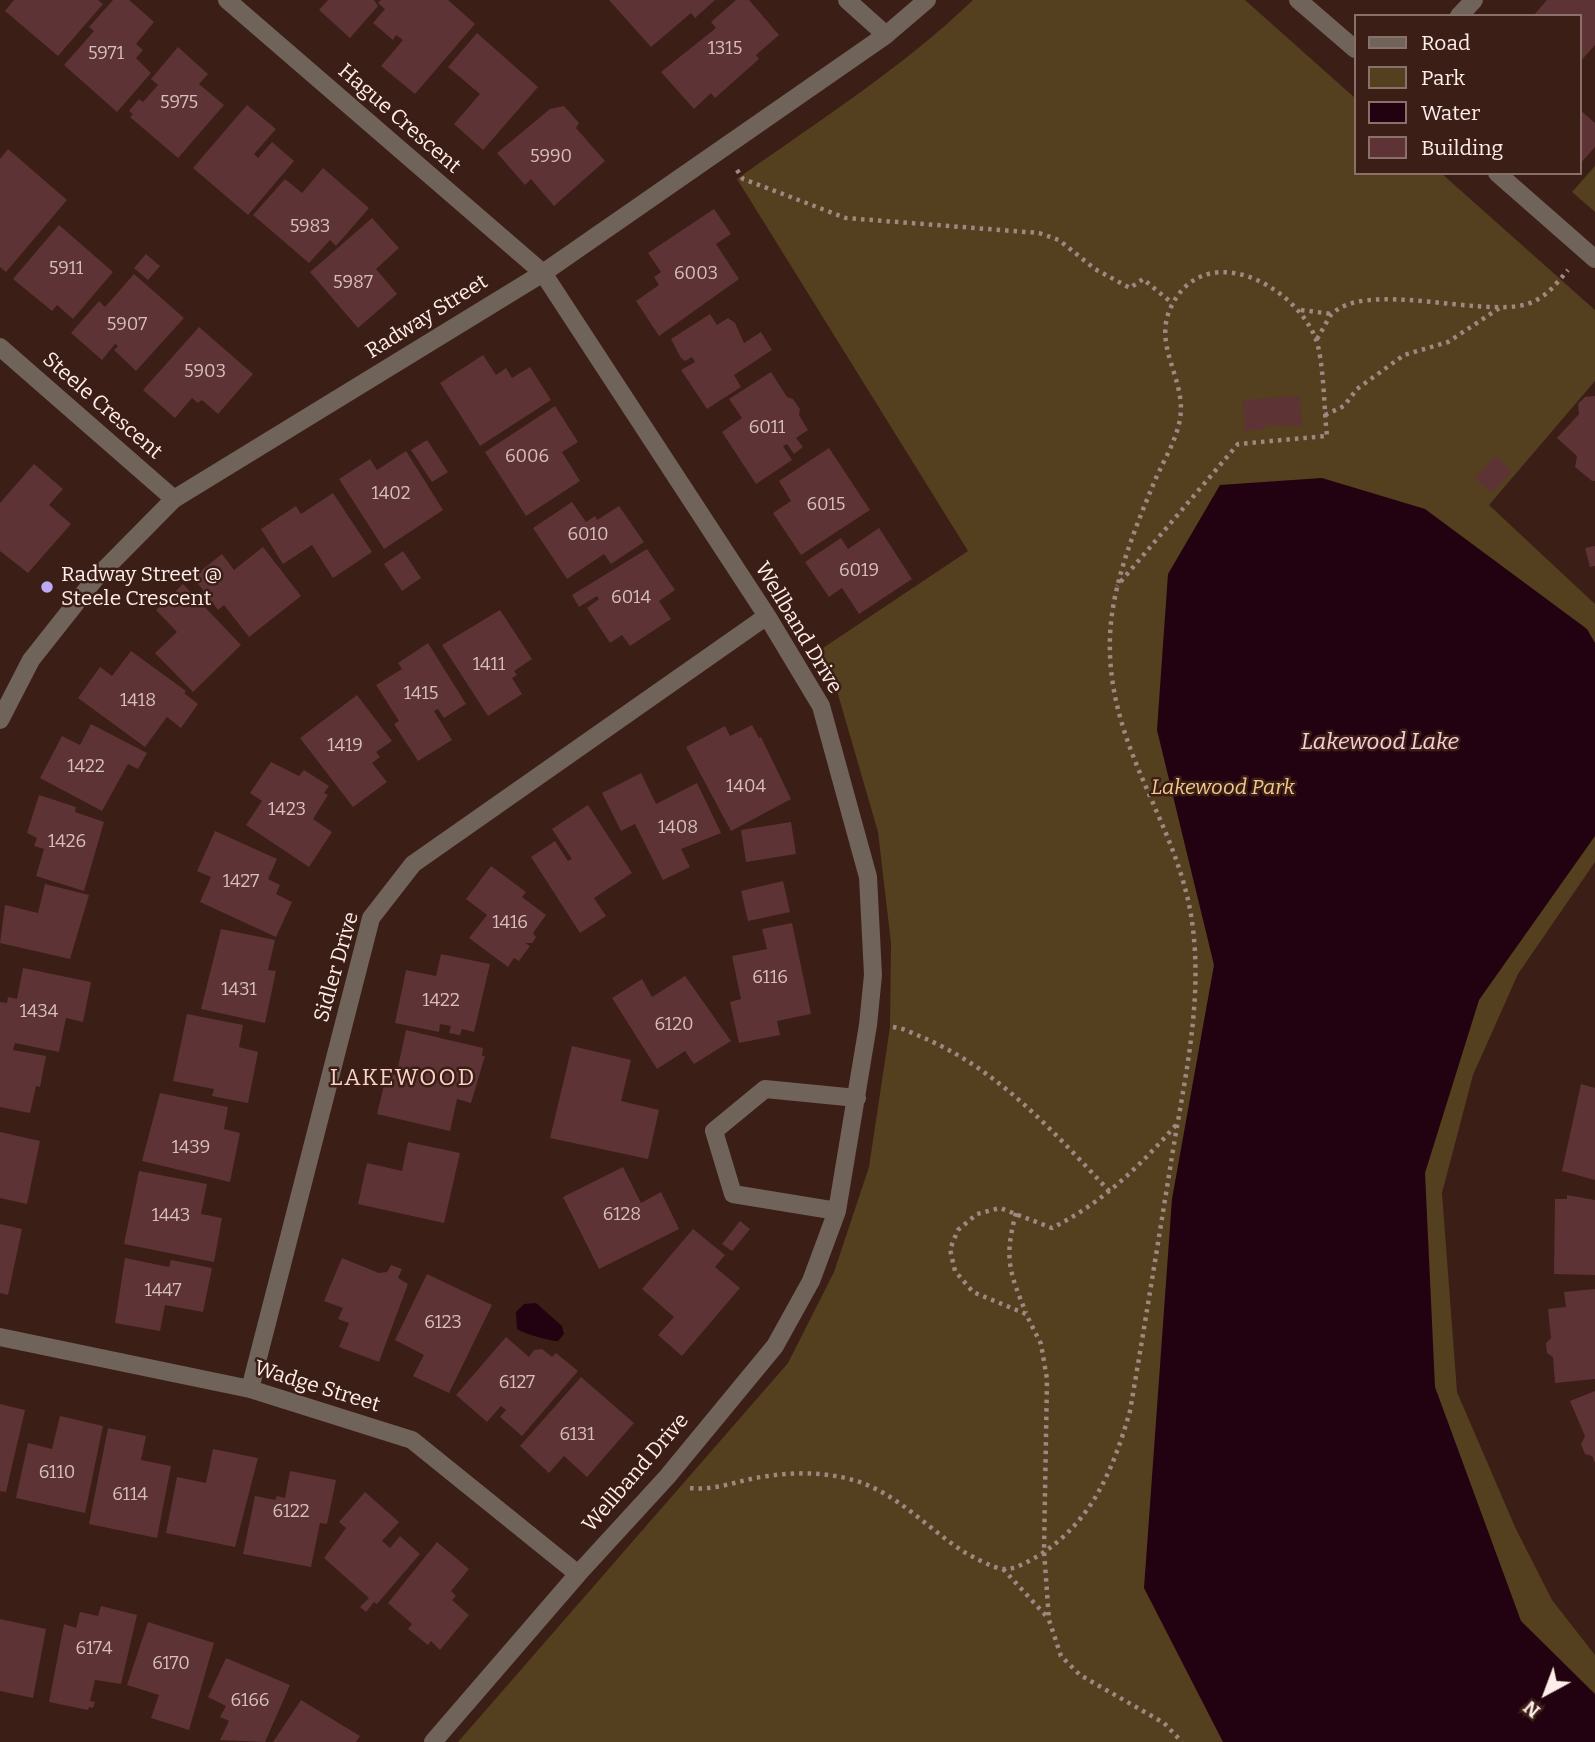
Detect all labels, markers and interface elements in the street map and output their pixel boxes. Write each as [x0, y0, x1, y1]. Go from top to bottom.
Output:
legend [1354, 14, 1581, 175]
text: Road [1421, 30, 1470, 56]
house number: 1315 [708, 38, 742, 60]
house number: 5971 [88, 43, 124, 65]
street label: Hague Crescent [332, 59, 466, 179]
text: Park [1421, 65, 1465, 91]
house number: 5975 [160, 92, 198, 114]
text: Water [1421, 100, 1480, 126]
text: Building [1421, 135, 1503, 161]
house number: 5990 [530, 146, 572, 168]
house number: 5983 [290, 216, 330, 238]
house number: 5911 [49, 258, 83, 280]
house number: 6003 [674, 263, 718, 285]
street label: Radway Street [361, 270, 493, 364]
house number: 5987 [333, 272, 373, 294]
house number: 5907 [107, 314, 147, 336]
street label: Steele Crescent [37, 347, 167, 465]
house number: 5903 [184, 361, 226, 383]
house number: 6011 [749, 417, 785, 439]
house number: 6006 [505, 446, 549, 468]
house number: 1402 [371, 483, 411, 505]
house number: 6015 [807, 494, 845, 516]
house number: 6010 [568, 524, 608, 546]
street label: Wellband Drive [749, 558, 847, 698]
house number: 6019 [839, 560, 879, 582]
place label: Radway Street @ Steele Crescent [61, 562, 222, 612]
marker: Radway Street @ Steele Crescent [39, 579, 55, 595]
house number: 6014 [611, 587, 651, 609]
house number: 1411 [473, 654, 505, 676]
house number: 1415 [404, 683, 438, 705]
house number: 1418 [120, 690, 156, 712]
water label: Lakewood Lake [1301, 729, 1459, 757]
house number: 1419 [327, 735, 363, 757]
house number: 1422 [67, 756, 105, 778]
park label: Lakewood Park [1151, 775, 1295, 801]
house number: 1404 [726, 776, 766, 798]
house number: 1423 [268, 799, 306, 821]
house number: 1408 [658, 817, 698, 839]
house number: 1426 [48, 831, 86, 853]
house number: 1427 [223, 871, 259, 893]
street label: Sidler Drive [309, 909, 365, 1025]
house number: 1416 [492, 912, 528, 934]
house number: 6116 [752, 967, 788, 989]
house number: 1431 [221, 979, 257, 1001]
house number: 1422 [422, 990, 460, 1012]
house number: 1434 [20, 1001, 58, 1023]
house number: 6120 [655, 1014, 693, 1036]
district label: LAKEWOOD [331, 1065, 475, 1093]
house number: 1439 [172, 1137, 210, 1159]
house number: 6128 [603, 1204, 641, 1226]
house number: 1443 [152, 1205, 190, 1227]
house number: 1447 [144, 1280, 182, 1302]
house number: 6123 [424, 1312, 462, 1334]
street label: Wadge Street [251, 1356, 383, 1418]
house number: 6127 [499, 1372, 535, 1394]
street label: Wellband Drive [578, 1409, 694, 1537]
house number: 6131 [559, 1424, 595, 1446]
house number: 6110 [39, 1462, 75, 1484]
house number: 6114 [112, 1484, 148, 1506]
house number: 6122 [272, 1501, 310, 1523]
house number: 6174 [76, 1638, 112, 1660]
house number: 6170 [152, 1653, 190, 1675]
north arrow [1511, 1658, 1581, 1728]
house number: 6166 [231, 1690, 269, 1712]
text: N [1519, 1696, 1545, 1723]

